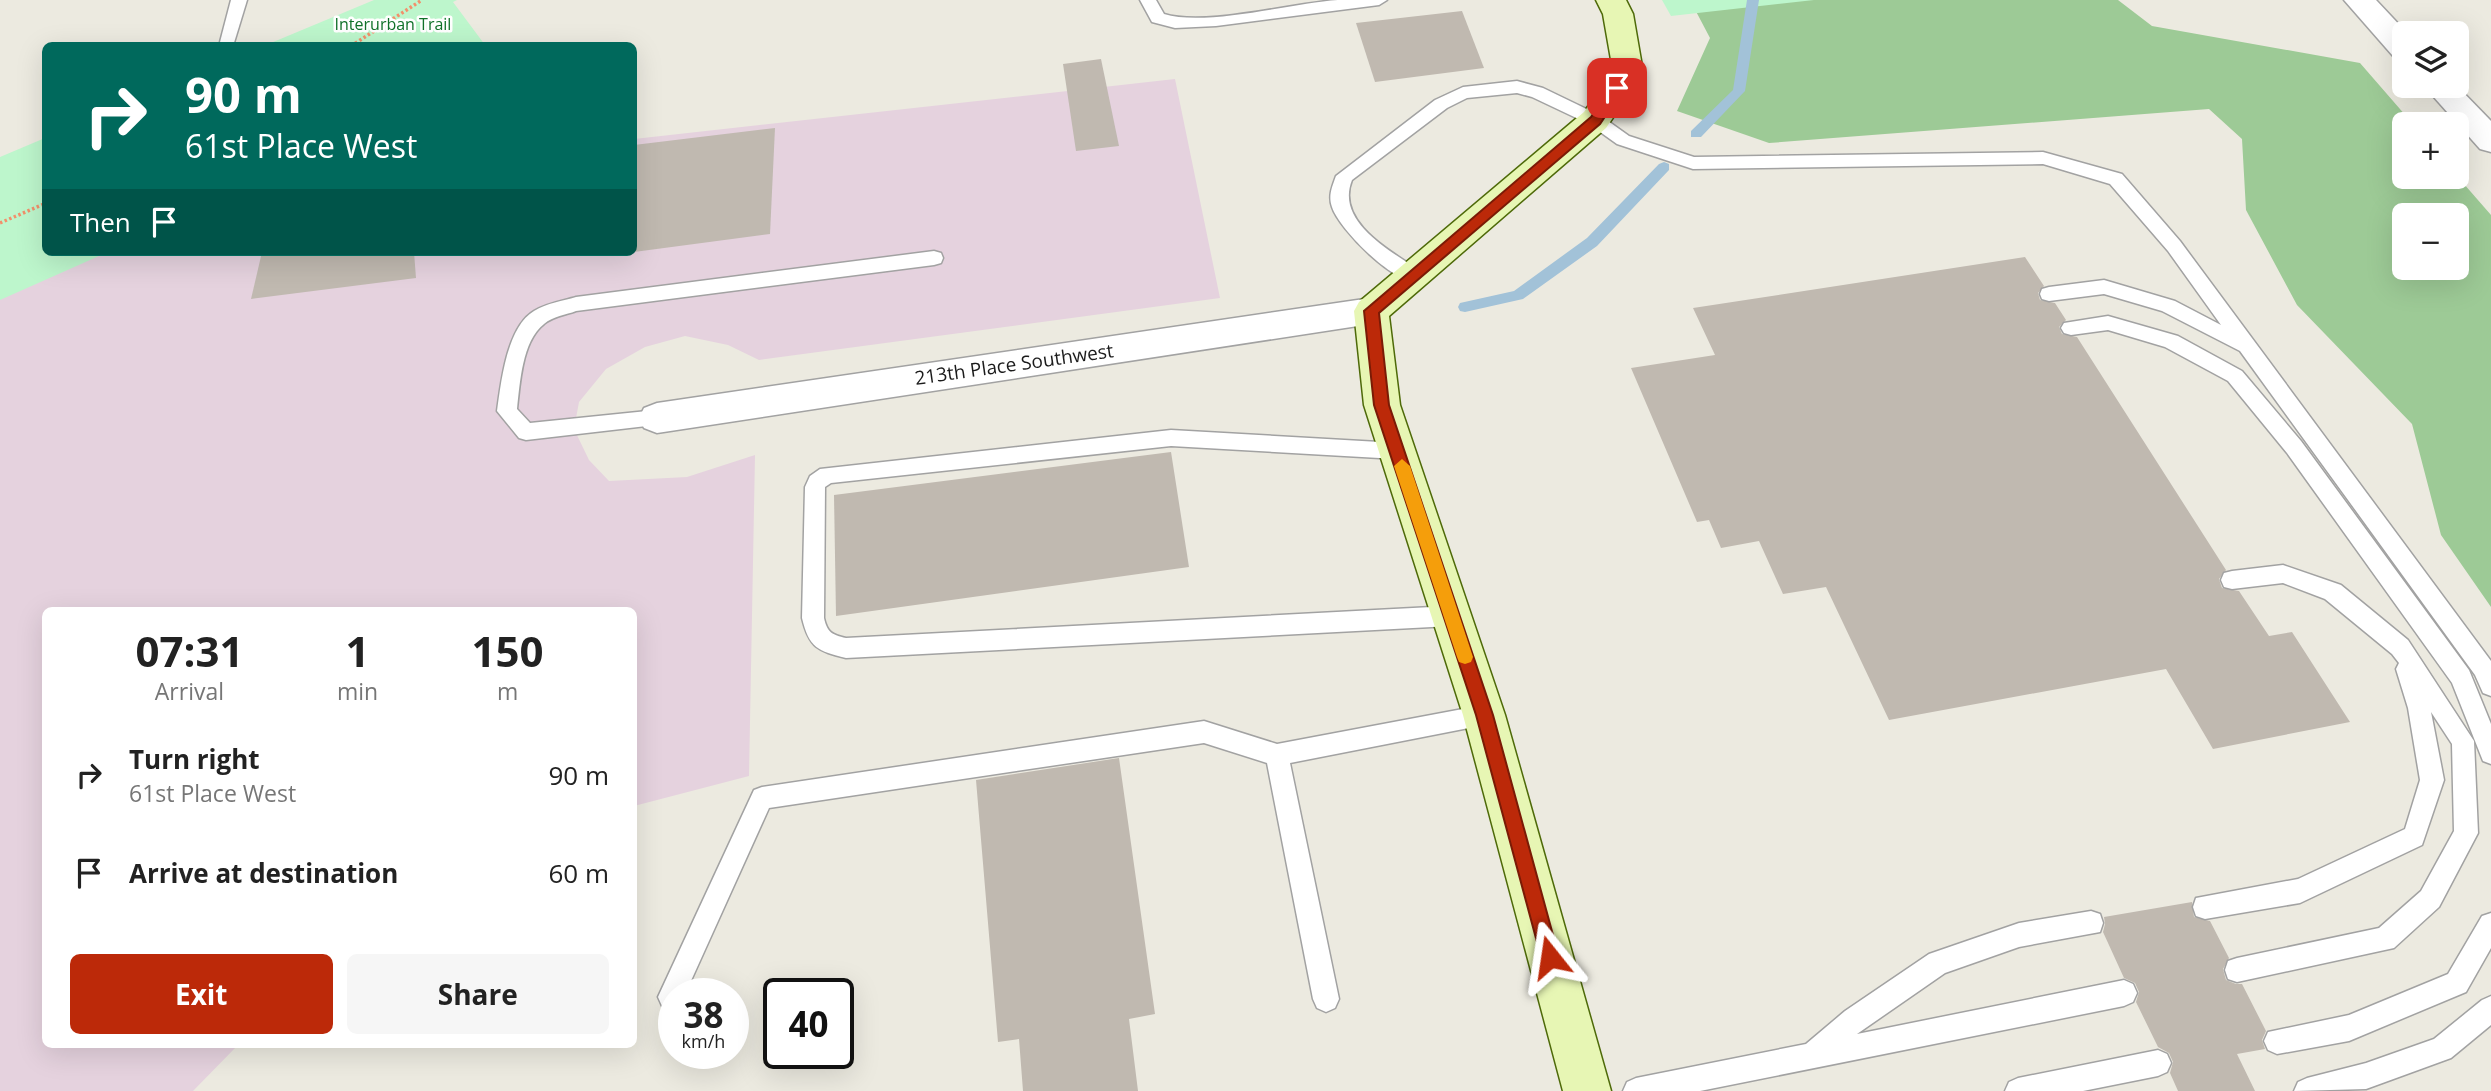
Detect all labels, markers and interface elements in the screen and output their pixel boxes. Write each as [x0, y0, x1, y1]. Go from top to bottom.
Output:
park label: Interurban Trail [335, 13, 451, 35]
map controls [2392, 21, 2469, 280]
button: layers [2392, 21, 2469, 98]
pin [1587, 58, 1647, 118]
text: 90 m [185, 61, 302, 127]
icon: arrive [1598, 69, 1636, 107]
icon: right [70, 70, 161, 161]
button: + [2392, 112, 2469, 189]
text: 61st Place West [185, 124, 417, 167]
icon: arrive [145, 203, 183, 241]
button: − [2392, 203, 2469, 280]
text: Then [70, 204, 131, 240]
street label: 213th Place Southwest [913, 337, 1115, 391]
text: 07:31 [135, 622, 243, 679]
text: 1 [345, 622, 370, 679]
text: 150 [472, 622, 544, 679]
text: Arrival [155, 675, 224, 707]
text: min [337, 675, 378, 707]
text: m [497, 675, 518, 707]
text: Turn right [129, 741, 260, 777]
icon: right [70, 756, 108, 794]
text: 90 m [548, 757, 609, 793]
text: 61st Place West [129, 777, 296, 809]
icon: arrive [70, 854, 108, 892]
text: Arrive at destination [129, 855, 398, 891]
text: 60 m [548, 855, 609, 891]
position arrow [1513, 920, 1587, 994]
button: Exit [70, 954, 333, 1034]
button: Share [347, 954, 609, 1034]
speed limit sign: 40 [763, 978, 854, 1069]
text: 38 [683, 991, 724, 1038]
text: km/h [682, 1029, 725, 1053]

